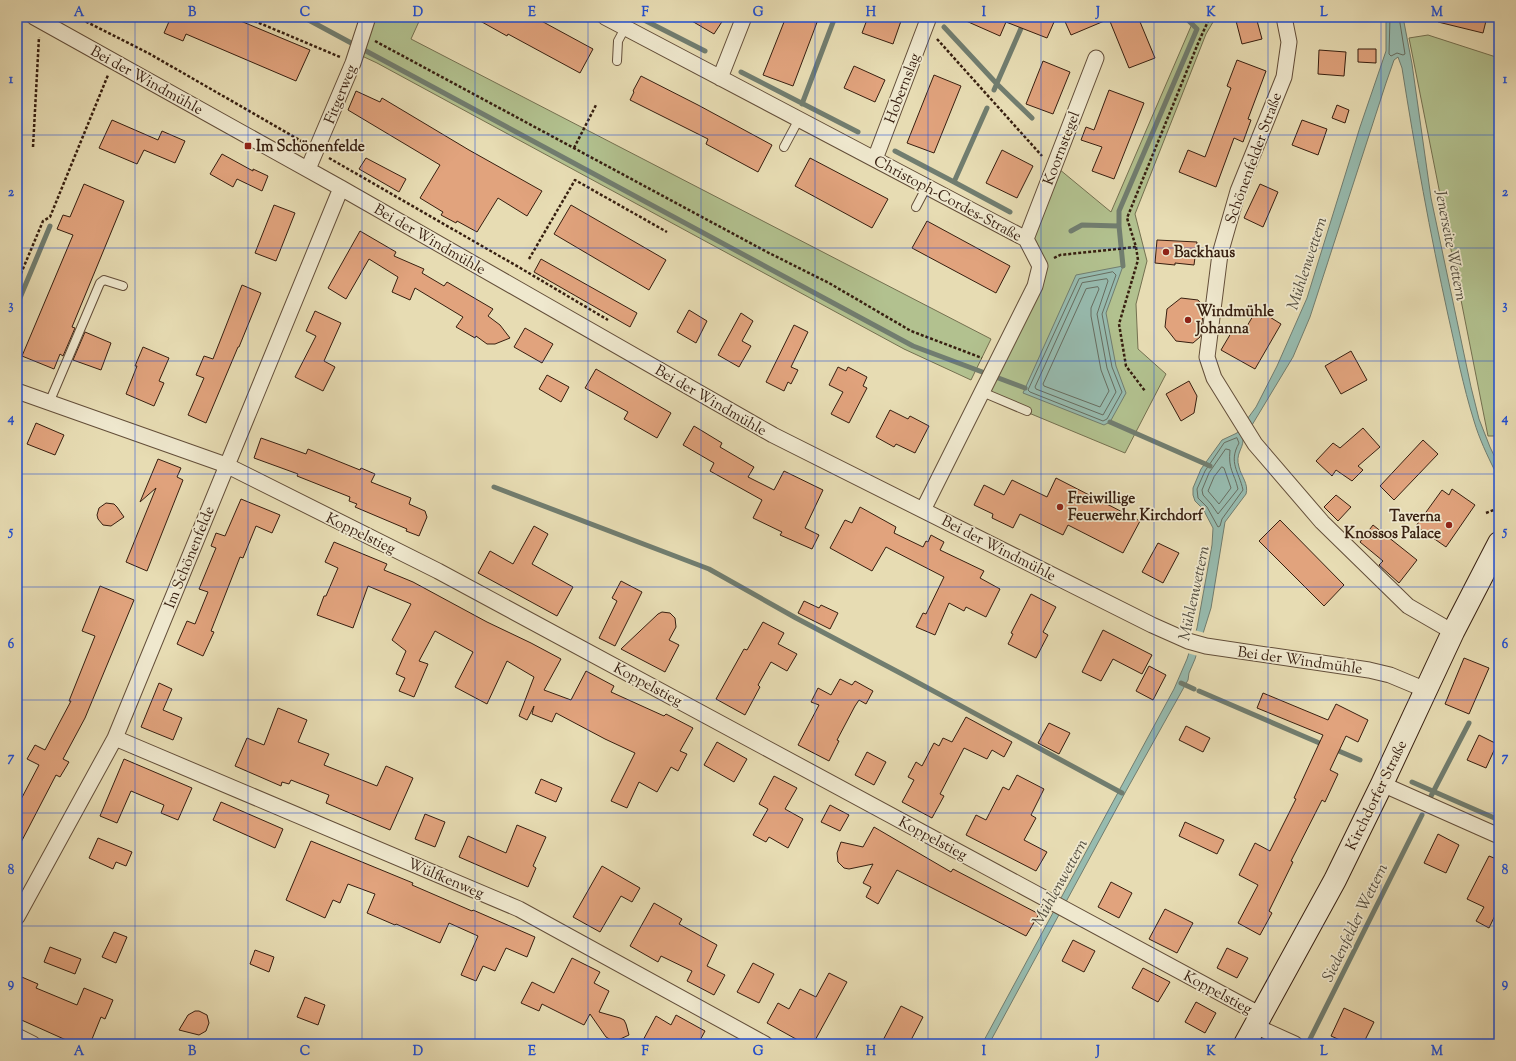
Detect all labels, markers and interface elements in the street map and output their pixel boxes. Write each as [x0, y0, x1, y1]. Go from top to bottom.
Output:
text: A [74, 4, 85, 22]
text: B [188, 4, 197, 22]
text: C [300, 4, 310, 22]
text: D [413, 4, 423, 22]
text: E [528, 4, 536, 22]
text: F [641, 4, 649, 22]
text: G [753, 4, 764, 22]
text: H [866, 4, 877, 22]
text: I [982, 4, 987, 22]
text: J [1095, 4, 1100, 22]
text: K [1206, 4, 1216, 22]
text: L [1320, 4, 1328, 22]
text: M [1431, 4, 1443, 22]
street label: Bei der Windmühle [86, 42, 206, 121]
street label: Hobernslag [880, 50, 926, 127]
street label: Fitgerweg [320, 62, 363, 127]
text: 1 [9, 71, 14, 89]
text: 1 [1503, 71, 1508, 89]
street label: Schönenfelder Straße [1221, 90, 1288, 227]
street label: Koornstegel [1039, 109, 1086, 188]
place label: Im Schönenfelde [256, 137, 365, 158]
marker: Im Schönenfelde [243, 141, 253, 151]
street label: Christoph-Cordes-Straße [870, 151, 1025, 247]
text: 2 [8, 184, 15, 202]
text: 2 [1502, 184, 1509, 202]
water label: Jenerseite Wettern [1427, 187, 1472, 304]
street label: Bei der Windmühle [369, 200, 489, 281]
water label: Mühlenwettern [1283, 214, 1334, 313]
place label: Backhaus [1174, 243, 1235, 264]
marker: Backhaus [1161, 247, 1171, 257]
text: 3 [8, 297, 14, 315]
text: 3 [1502, 297, 1508, 315]
place label: Windmühle Johanna [1195, 302, 1274, 340]
marker: Windmühle Johanna [1183, 315, 1193, 325]
street label: Bei der Windmühle [650, 361, 770, 442]
text: 4 [7, 410, 15, 428]
text: 4 [1501, 410, 1509, 428]
place label: Freiwillige Feuerwehr Kirchdorf [1068, 489, 1205, 527]
marker: Freiwillige Feuerwehr Kirchdorf [1055, 502, 1065, 512]
street label: Im Schönenfelde [160, 503, 220, 612]
place label: Taverna Knossos Palace [1344, 507, 1441, 545]
street label: Koppelstieg [322, 508, 399, 560]
street label: Bei der Windmühle [937, 511, 1059, 587]
marker: Taverna Knossos Palace [1444, 520, 1454, 530]
text: 5 [8, 523, 14, 541]
text: 5 [1502, 523, 1508, 541]
water label: Mühlenwettern [1174, 543, 1217, 643]
text: 6 [8, 636, 15, 654]
text: 6 [1502, 636, 1509, 654]
street label: Bei der Windmühle [1236, 642, 1364, 681]
street label: Koppelstieg [609, 658, 686, 712]
street label: Kirchdorfer Straße [1342, 737, 1413, 854]
text: 7 [8, 749, 15, 767]
text: 7 [1502, 749, 1509, 767]
street label: Koppelstieg [894, 812, 971, 866]
water label: Mühlenwettern [1028, 835, 1095, 931]
street label: Wülfkenweg [404, 854, 487, 905]
water label: Siedenfelder Wettern [1318, 860, 1395, 986]
text: 8 [8, 862, 15, 880]
text: 8 [1502, 862, 1509, 880]
street label: Koppelstieg [1179, 966, 1256, 1020]
text: 9 [8, 975, 15, 993]
text: 9 [1502, 975, 1509, 993]
text: A [74, 1043, 85, 1061]
text: B [188, 1043, 197, 1061]
text: C [300, 1043, 310, 1061]
text: D [413, 1043, 423, 1061]
text: E [528, 1043, 536, 1061]
text: F [641, 1043, 649, 1061]
text: G [753, 1043, 764, 1061]
text: H [866, 1043, 877, 1061]
text: I [982, 1043, 987, 1061]
text: J [1095, 1043, 1100, 1061]
text: K [1206, 1043, 1216, 1061]
text: L [1320, 1043, 1328, 1061]
text: M [1431, 1043, 1443, 1061]

